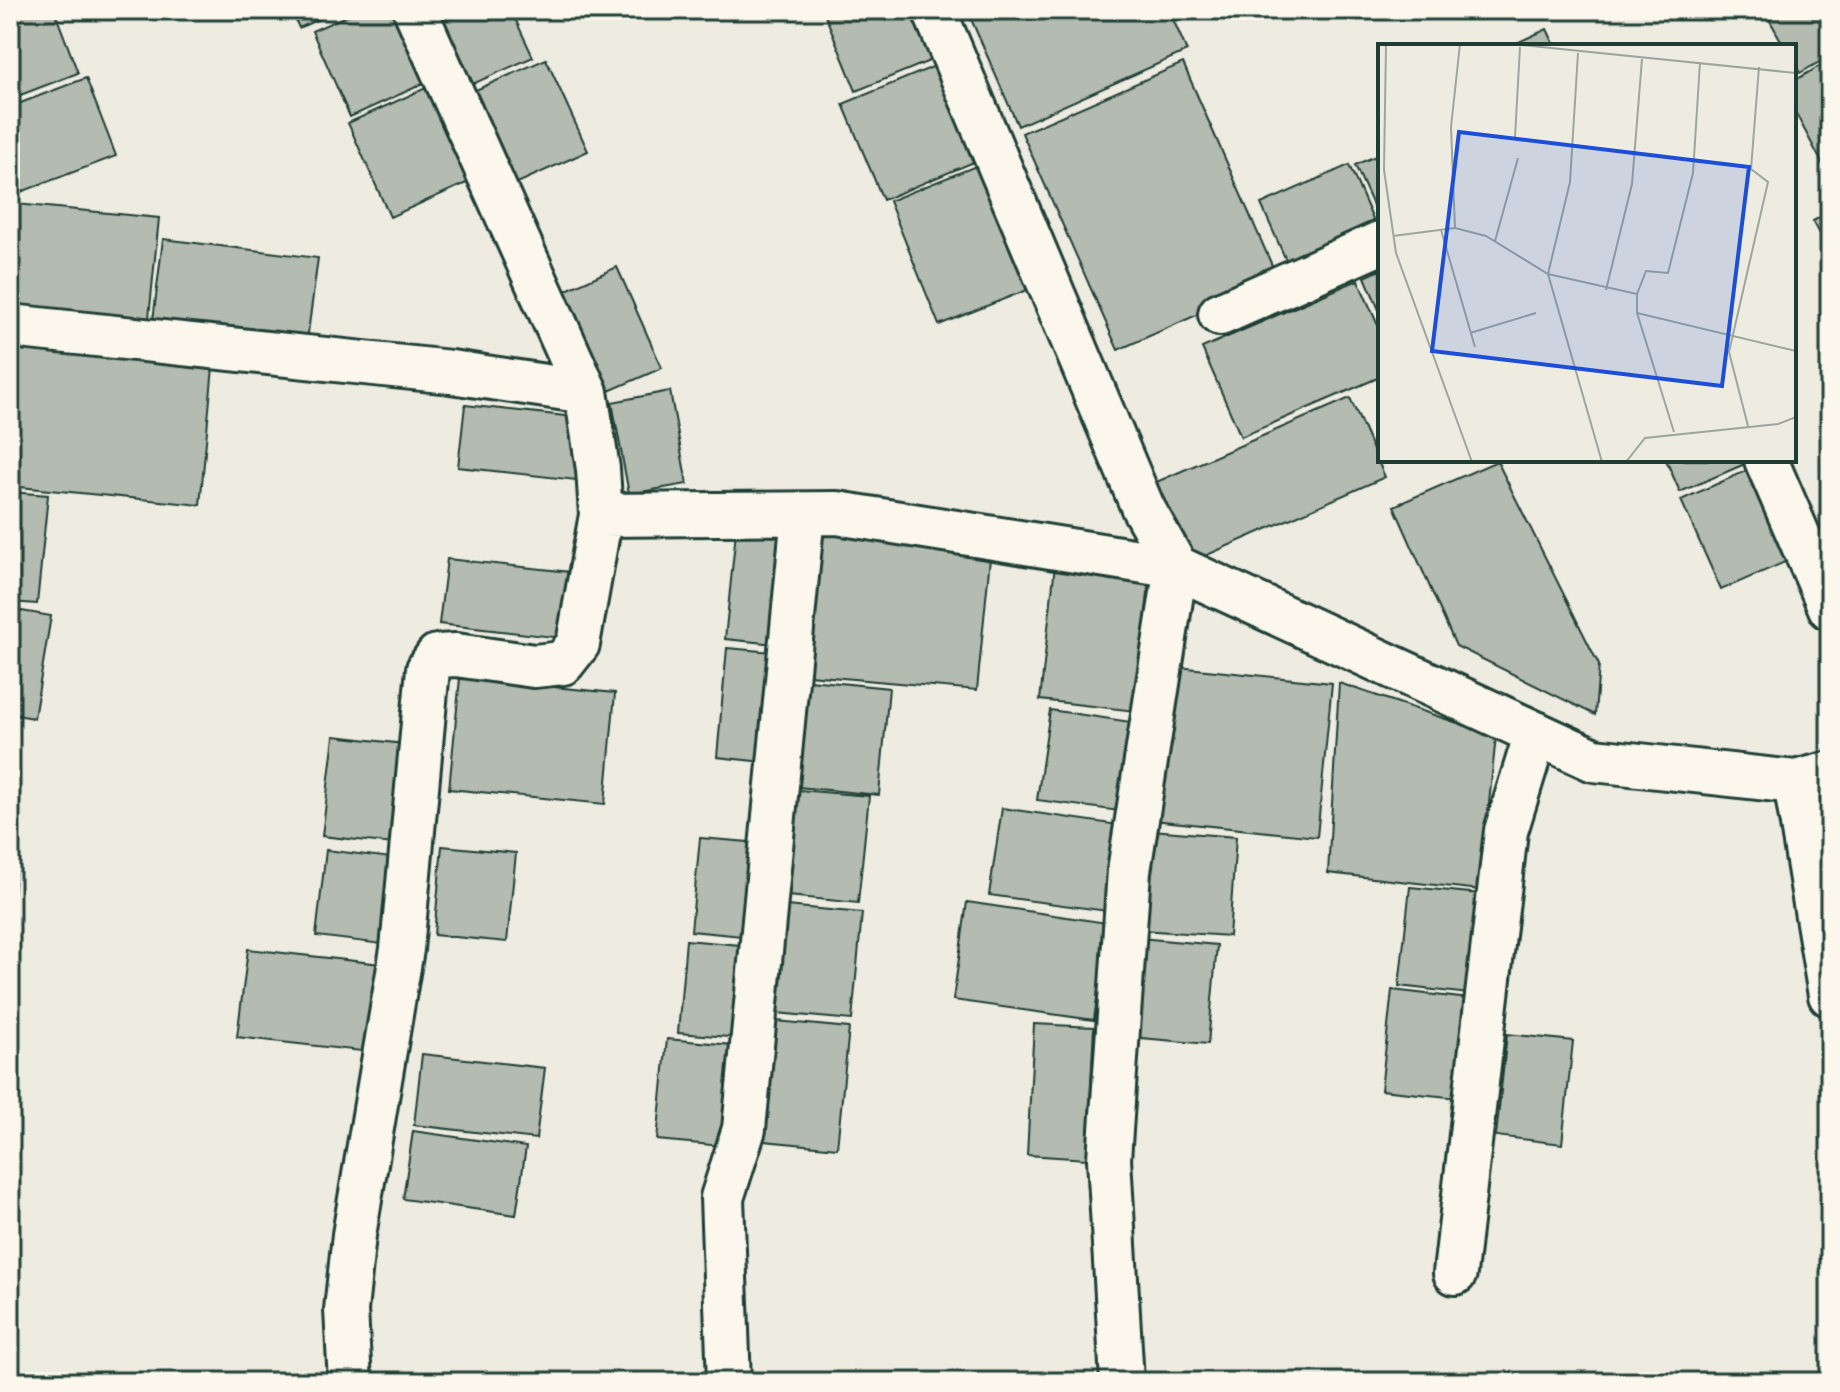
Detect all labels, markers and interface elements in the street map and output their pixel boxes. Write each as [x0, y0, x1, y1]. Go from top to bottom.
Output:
inset map [1378, 44, 1796, 462]

